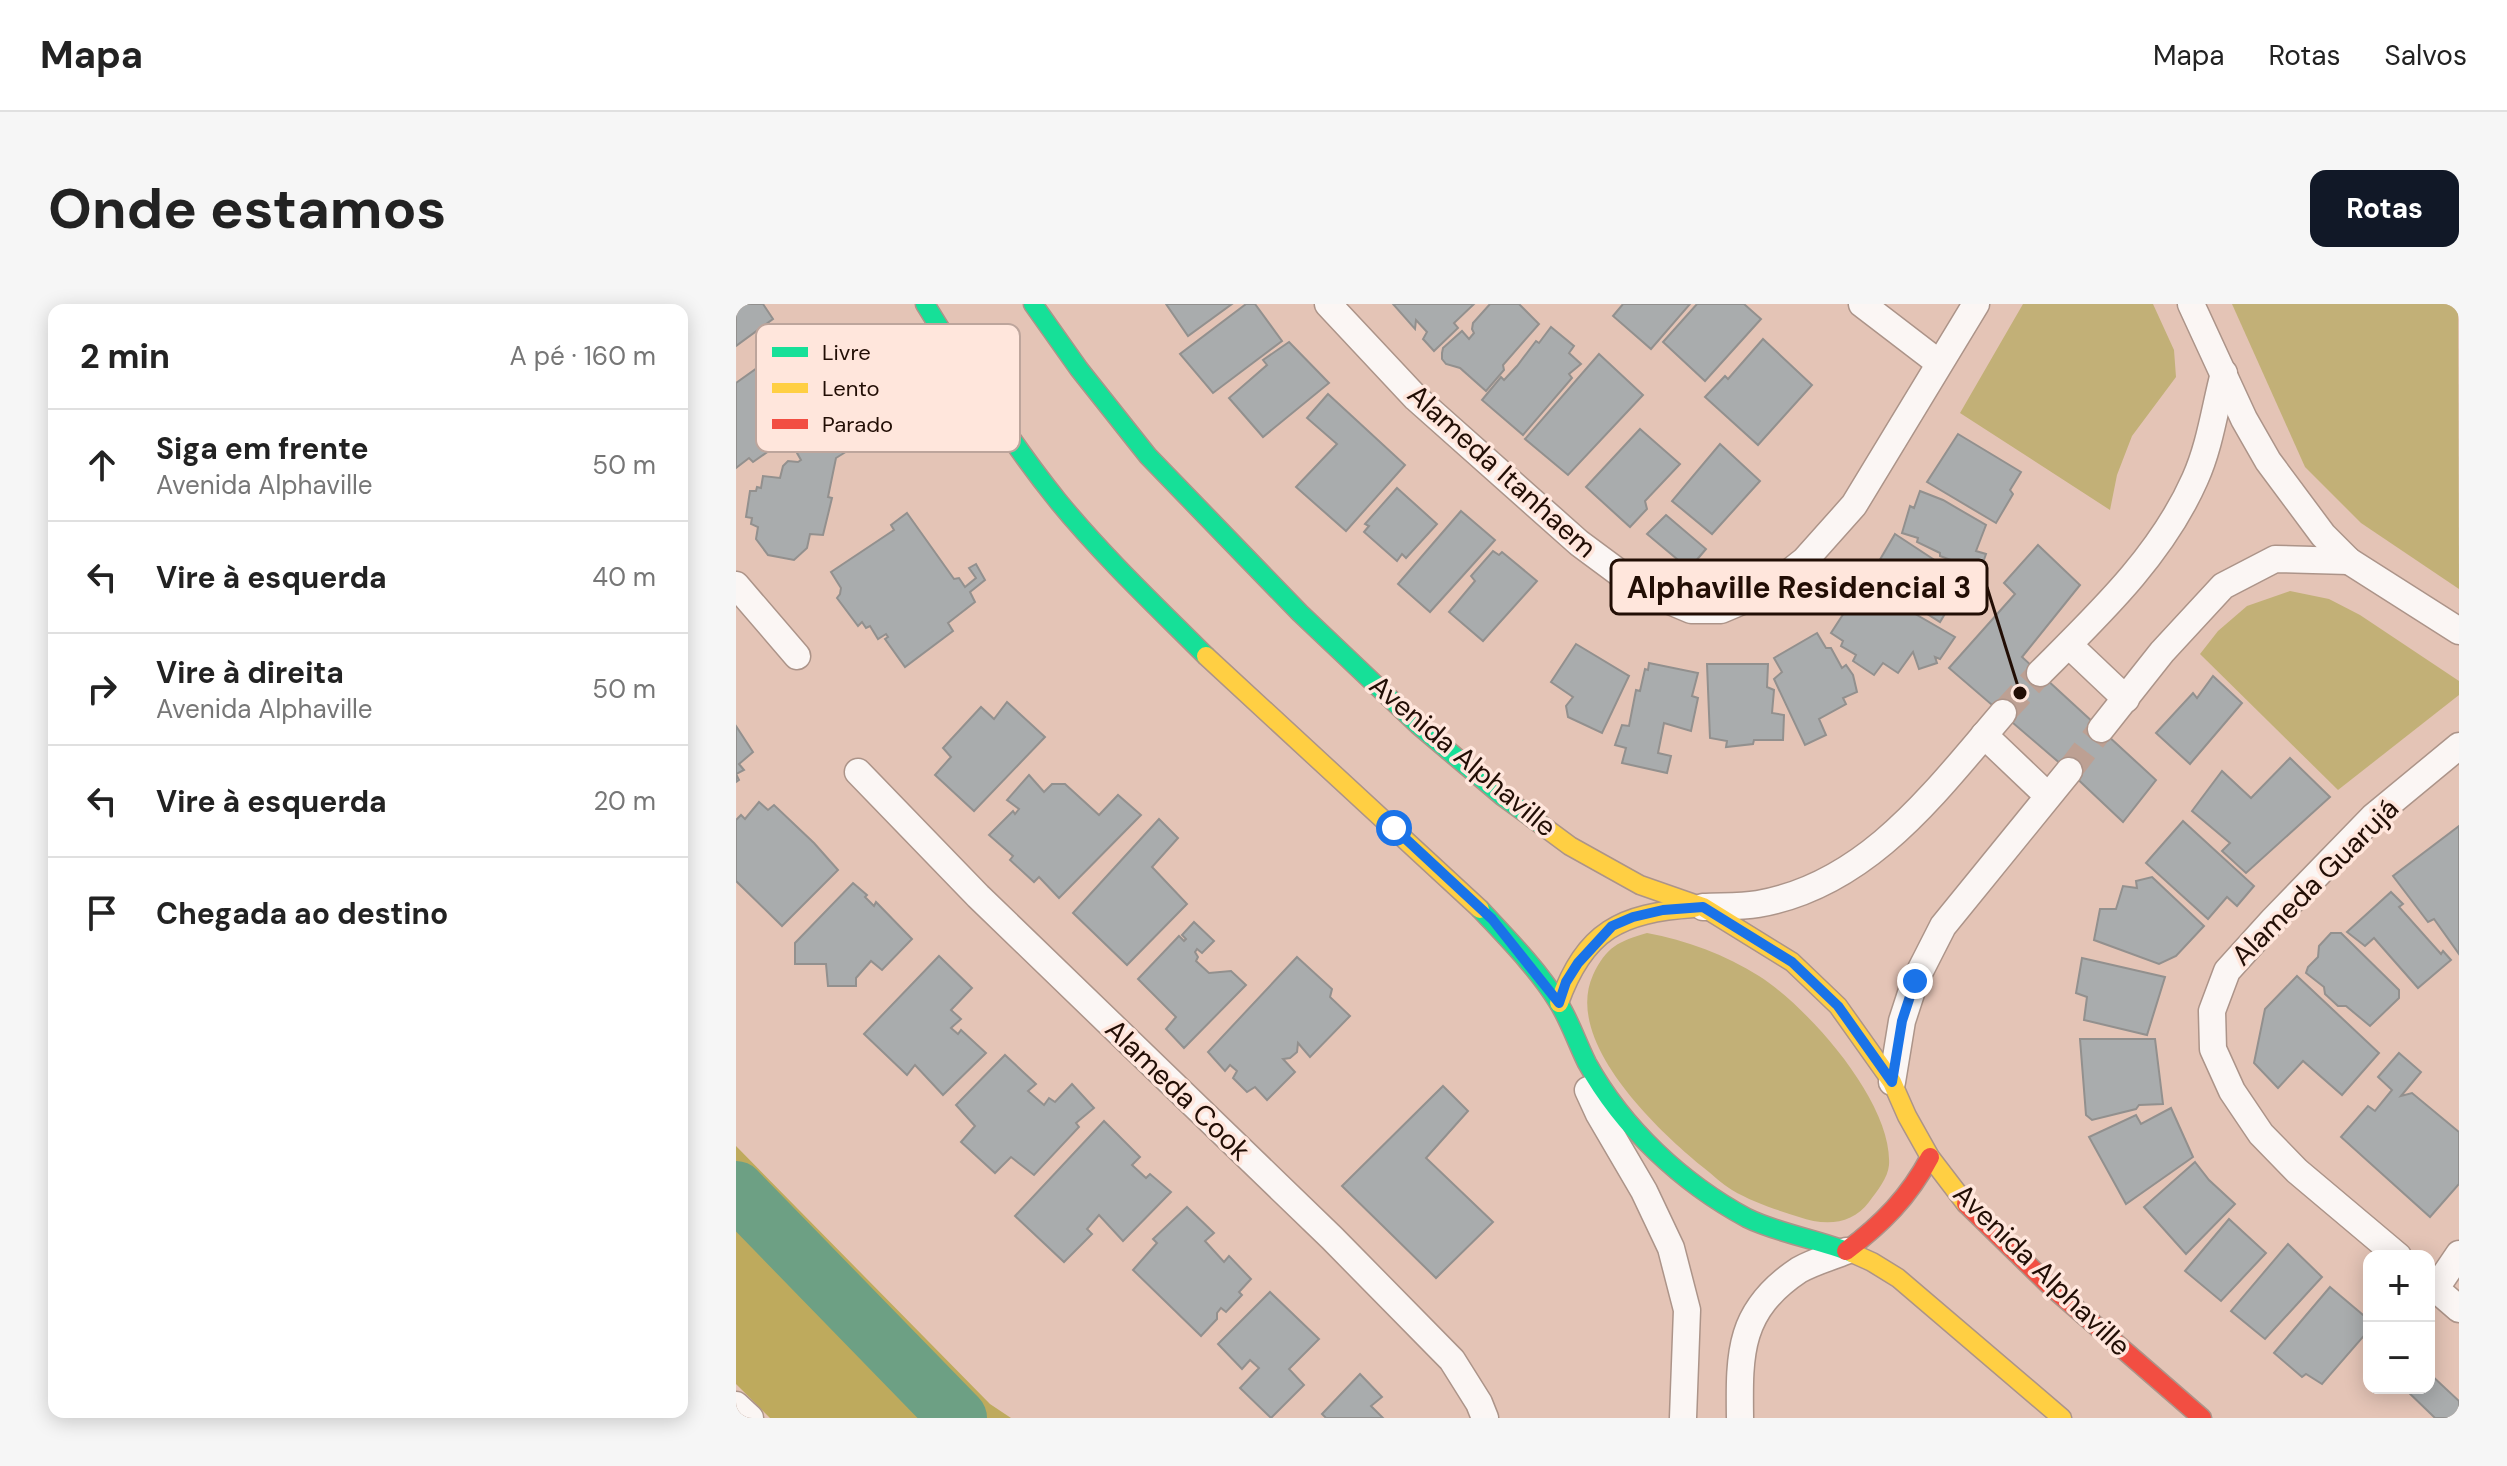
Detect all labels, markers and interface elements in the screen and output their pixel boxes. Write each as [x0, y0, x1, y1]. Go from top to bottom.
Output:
text: Mapa [40, 30, 143, 80]
text: Mapa [2153, 37, 2224, 74]
text: Rotas [2268, 37, 2341, 74]
text: Salvos [2385, 37, 2467, 74]
button: Rotas [2310, 170, 2459, 247]
text: Onde estamos [48, 172, 446, 245]
legend [756, 324, 1020, 452]
text: 2 min [80, 334, 170, 379]
text: Livre [822, 338, 871, 367]
text: A pé · 160 m [509, 339, 656, 373]
text: Lento [822, 374, 880, 403]
street label: Alameda Itanhaem [1400, 376, 1604, 566]
text: Parado [822, 410, 893, 439]
text: Siga em frente [156, 429, 369, 468]
icon: ahead [80, 443, 124, 487]
text: 50 m [592, 448, 656, 482]
text: Avenida Alphaville [156, 468, 373, 502]
icon: left [80, 555, 124, 599]
text: Vire à esquerda [156, 558, 387, 597]
text: 40 m [592, 560, 656, 594]
callout: Alphaville Residencial 3 [1611, 560, 1987, 614]
text: Alphaville Residencial 3 [1627, 568, 1971, 607]
text: Vire à direita [156, 653, 344, 692]
icon: right [80, 667, 124, 711]
street label: Avenida Alphaville [1362, 667, 1564, 845]
text: 50 m [592, 672, 656, 706]
text: Avenida Alphaville [156, 692, 373, 726]
icon: left [80, 779, 124, 823]
text: Vire à esquerda [156, 782, 387, 821]
text: 20 m [593, 784, 656, 818]
street label: Alameda Guarujá [2223, 790, 2407, 974]
route start [1376, 810, 1412, 846]
icon: arrive [80, 891, 124, 935]
text: Chegada ao destino [156, 894, 448, 933]
route end [1897, 963, 1933, 999]
street label: Alameda Cook [1097, 1011, 1259, 1169]
street label: Avenida Alphaville [1945, 1176, 2139, 1364]
map controls [2363, 1250, 2435, 1394]
button: + [2363, 1250, 2435, 1322]
button: − [2363, 1322, 2435, 1394]

